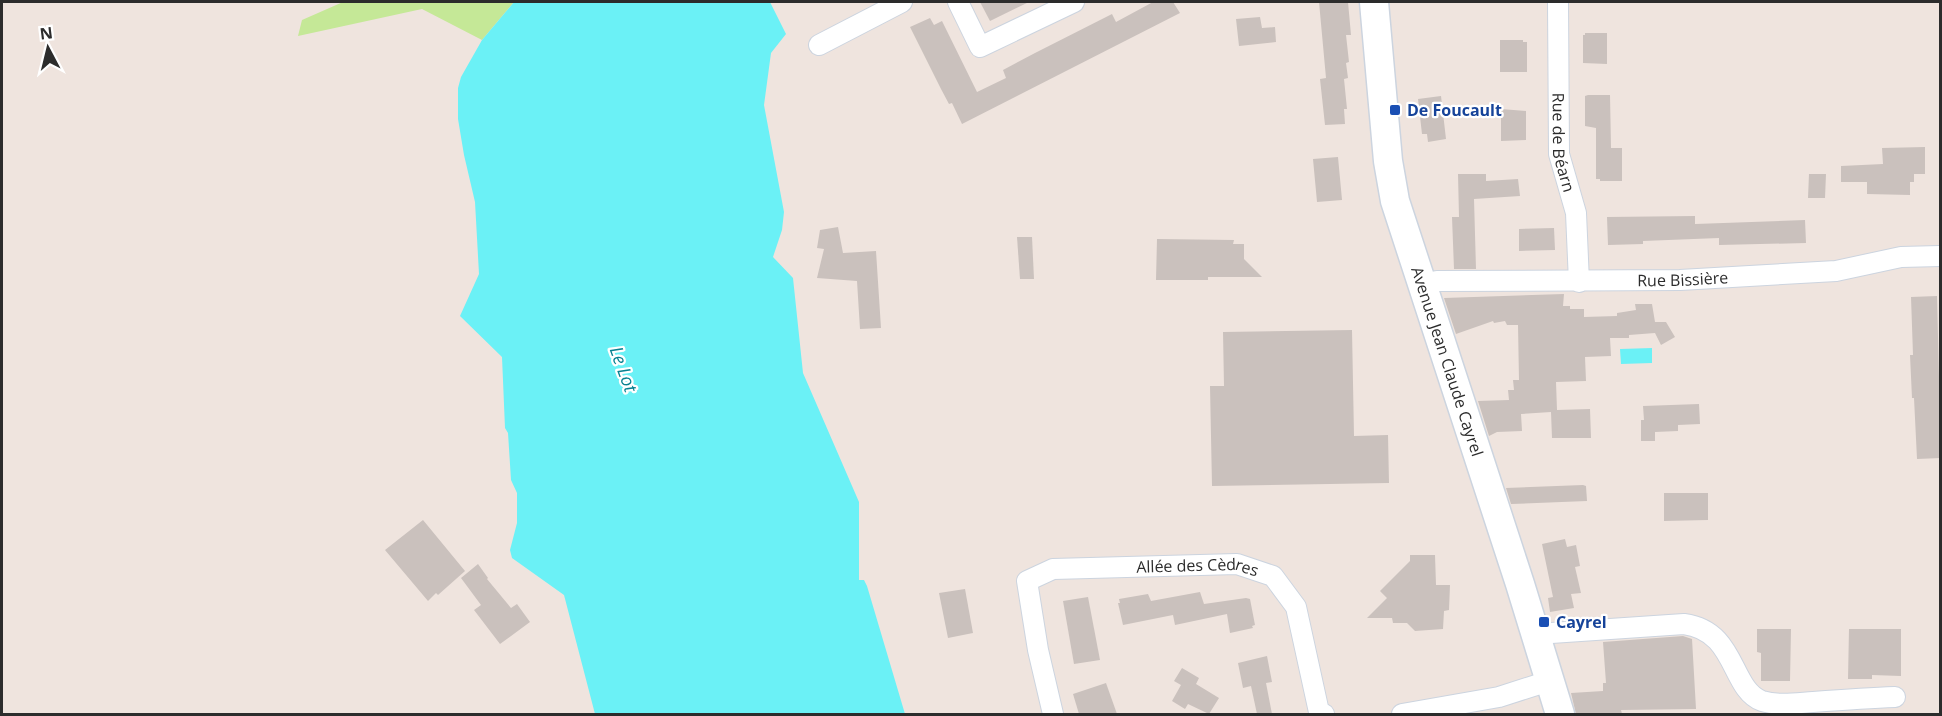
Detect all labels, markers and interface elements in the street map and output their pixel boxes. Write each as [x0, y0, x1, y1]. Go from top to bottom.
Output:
north arrow [18, 18, 78, 78]
text: N [38, 21, 54, 45]
street label: Rue de Béarn [1548, 93, 1580, 195]
place label: De Foucault [1407, 99, 1502, 121]
marker: De Foucault [1388, 103, 1402, 117]
street label: Avenue Jean Claude Cayrel [1406, 264, 1489, 459]
street label: Rue Bissière [1637, 266, 1729, 291]
water label: Le Lot [605, 343, 644, 396]
street label: Allée des Cèdres [1136, 553, 1261, 581]
place label: Cayrel [1556, 611, 1607, 633]
marker: Cayrel [1537, 615, 1551, 629]

